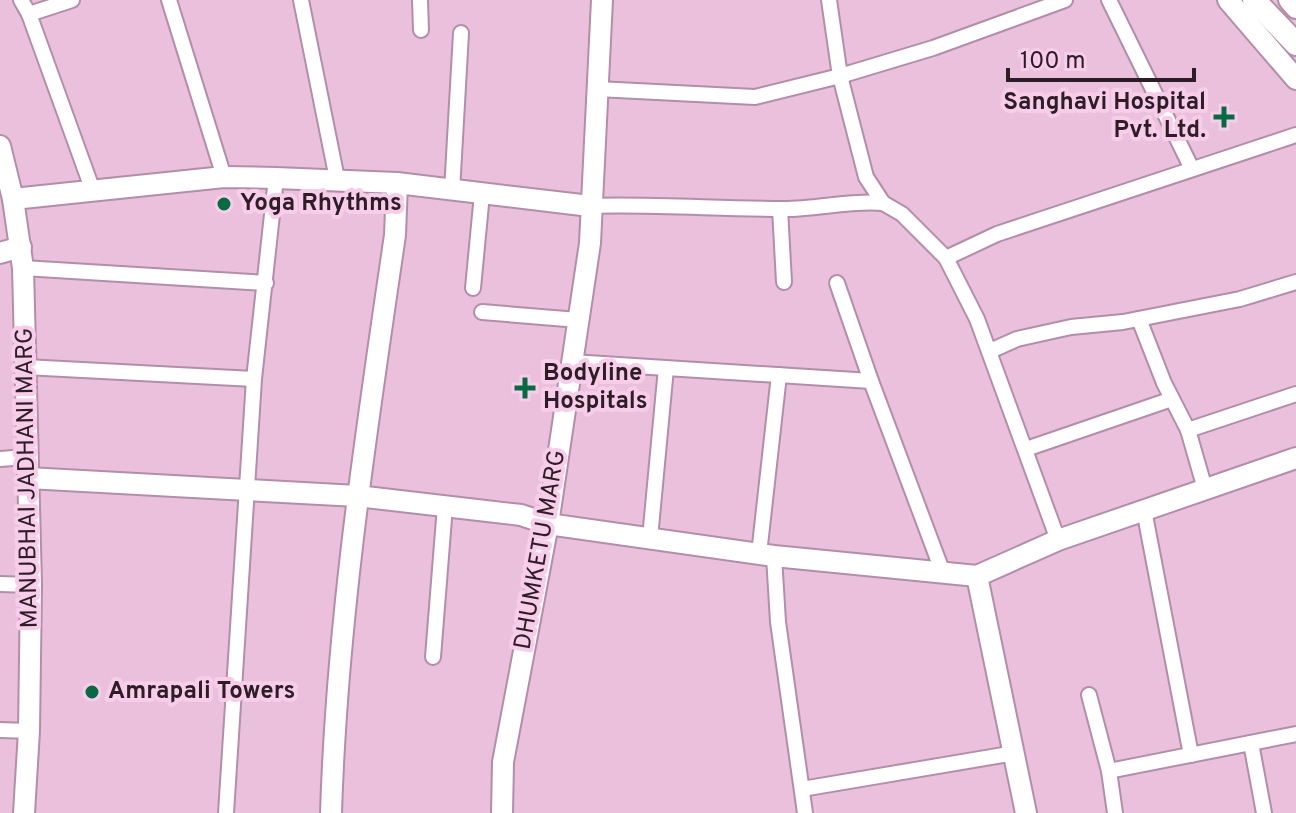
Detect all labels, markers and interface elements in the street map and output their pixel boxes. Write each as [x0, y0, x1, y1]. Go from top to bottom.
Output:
scale bar [1008, 32, 1194, 82]
text: 100 m [1020, 47, 1086, 77]
place label: Sanghavi Hospital Pvt. Ltd. [1003, 88, 1206, 146]
marker: Sanghavi Hospital Pvt. Ltd. [1213, 106, 1235, 128]
place label: Yoga Rhythms [240, 189, 402, 219]
marker: Yoga Rhythms [215, 195, 233, 213]
street label: MANUBHAI JADHANI MARG [10, 327, 46, 629]
place label: Bodyline Hospitals [543, 359, 648, 417]
marker: Bodyline Hospitals [514, 377, 536, 399]
street label: DHUMKETU MARG [509, 448, 573, 652]
place label: Amrapali Towers [108, 677, 295, 707]
marker: Amrapali Towers [83, 683, 101, 701]

